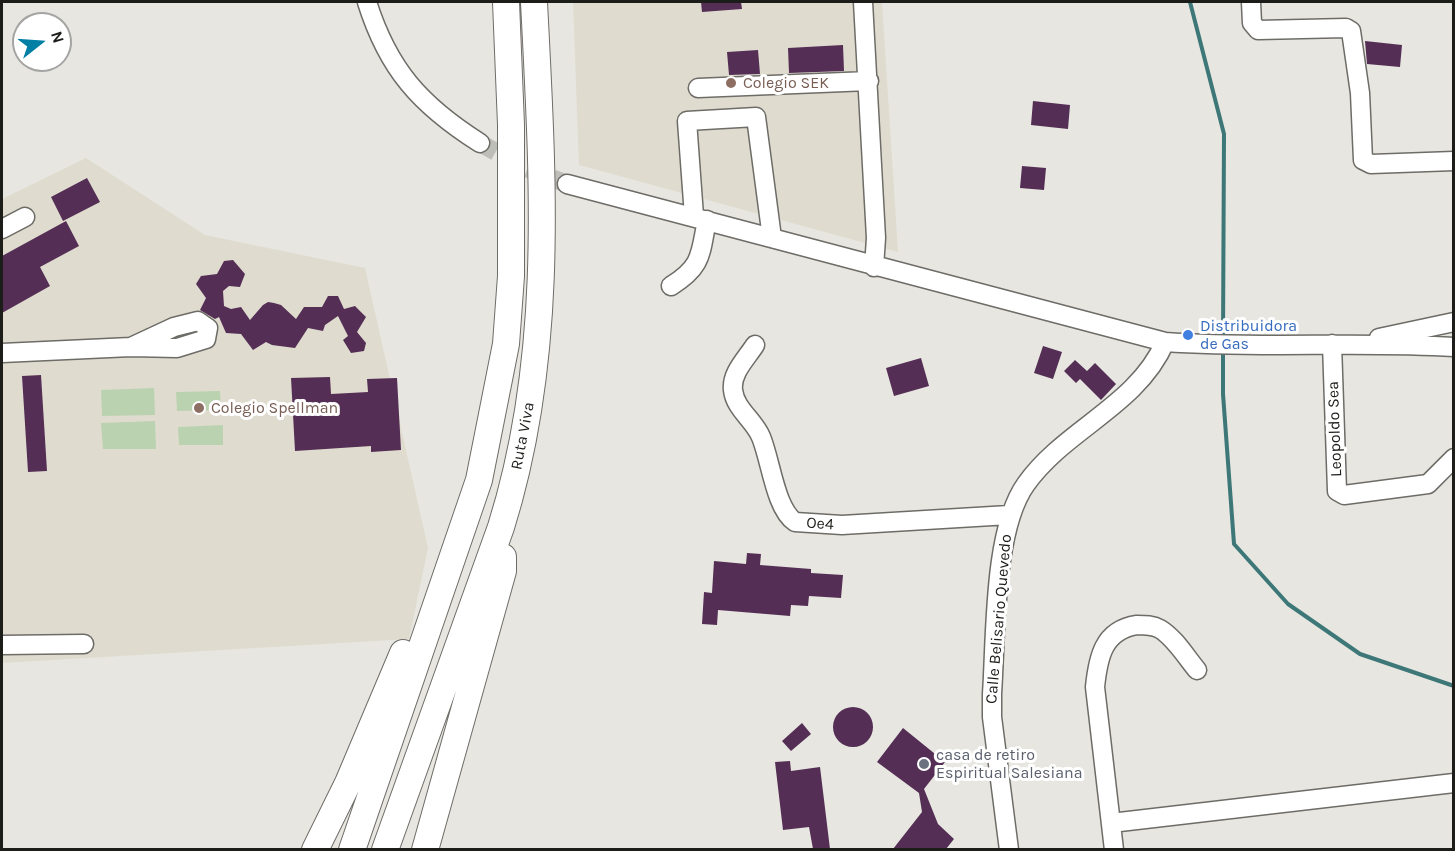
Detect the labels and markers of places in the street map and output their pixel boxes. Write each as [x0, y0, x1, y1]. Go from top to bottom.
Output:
place label: Colegio SEK [743, 73, 829, 93]
marker: Colegio SEK [724, 76, 738, 90]
place label: Distribuidora de Gas [1200, 316, 1297, 354]
marker: Distribuidora de Gas [1181, 328, 1195, 342]
place label: Colegio Spellman [211, 398, 338, 418]
marker: Colegio Spellman [192, 401, 206, 415]
place label: casa de retiro Espiritual Salesiana [936, 745, 1082, 783]
marker: casa de retiro Espiritual Salesiana [917, 757, 931, 771]

